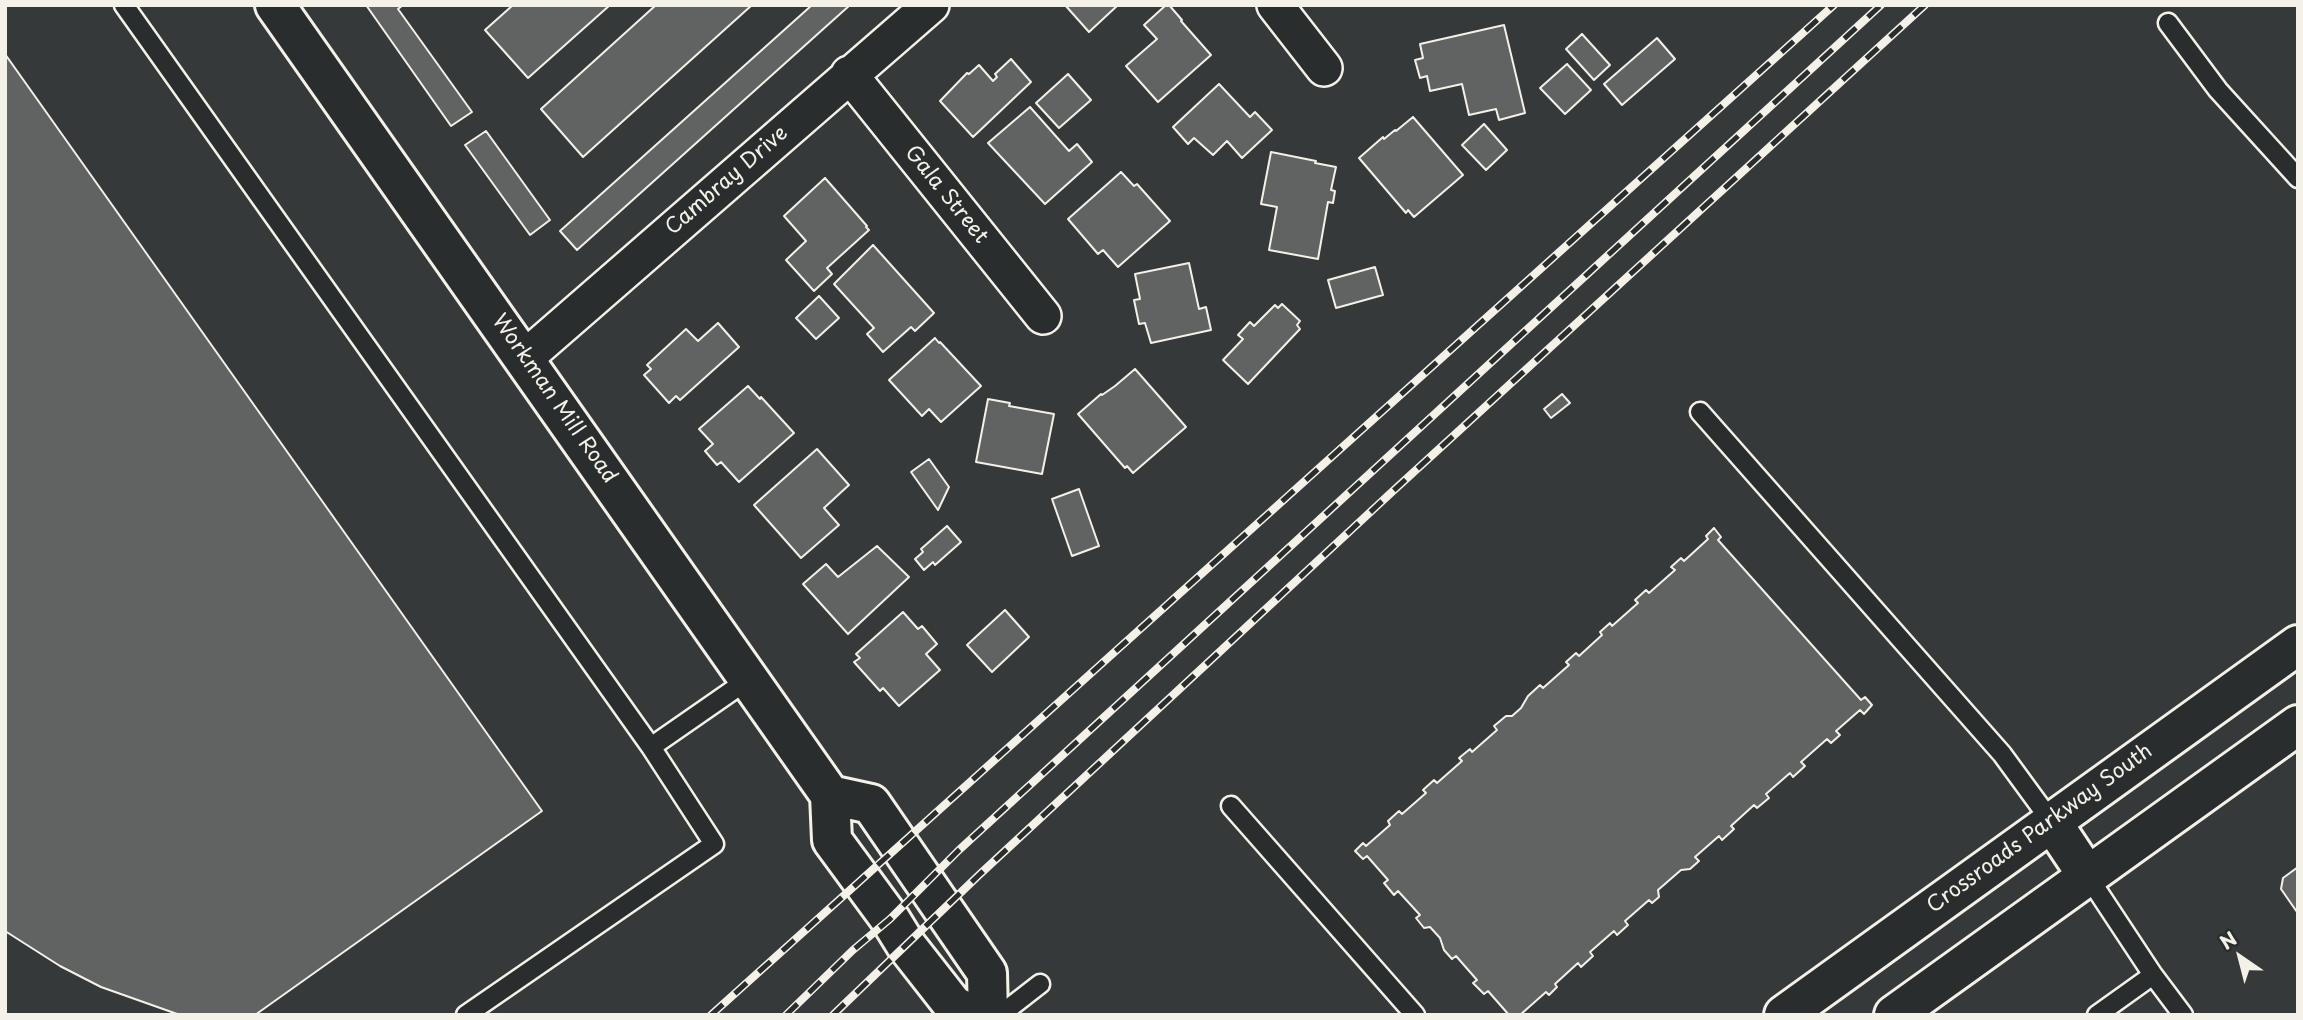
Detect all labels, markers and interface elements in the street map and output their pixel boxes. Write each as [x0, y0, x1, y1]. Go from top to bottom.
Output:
street label: Cambray Drive [661, 121, 793, 241]
street label: Gala Street [899, 141, 993, 249]
street label: Workman Mill Road [486, 310, 622, 488]
street label: Crossroads Parkway South [1923, 739, 2157, 919]
north arrow [2205, 922, 2275, 992]
text: N [2214, 924, 2242, 956]

